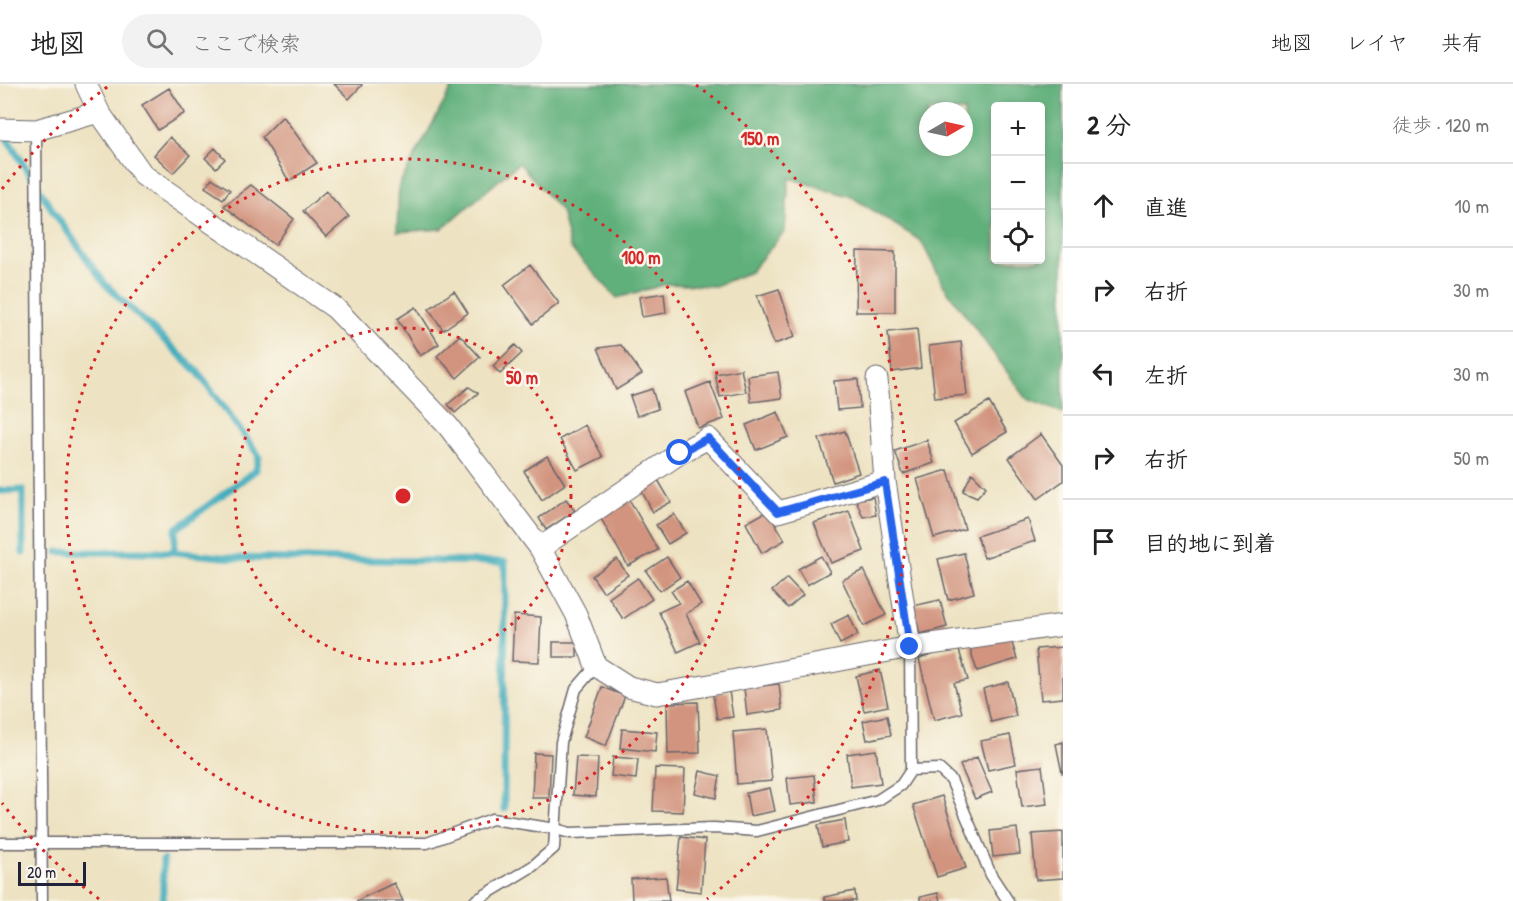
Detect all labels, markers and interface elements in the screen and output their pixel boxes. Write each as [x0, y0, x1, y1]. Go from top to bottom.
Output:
search box [122, 14, 542, 68]
text: 地図 [30, 24, 86, 62]
icon: search [143, 25, 176, 58]
text: ここで検索 [191, 28, 301, 58]
text: 地図 [1271, 28, 1313, 57]
text: レイヤ [1346, 28, 1408, 57]
text: 共有 [1441, 28, 1483, 57]
north arrow [919, 102, 973, 156]
map controls [991, 102, 1045, 264]
button: + [991, 102, 1045, 156]
text: 2 分 [1087, 107, 1131, 142]
text: 徒歩 · 120 m [1392, 111, 1489, 138]
text: 150 m [741, 126, 779, 151]
button: − [991, 156, 1045, 210]
icon: ahead [1087, 189, 1120, 222]
text: 直進 [1144, 192, 1188, 222]
text: 10 m [1455, 192, 1489, 219]
button: locate [991, 210, 1045, 264]
text: 100 m [621, 245, 661, 270]
icon: right [1087, 273, 1120, 306]
text: 右折 [1144, 276, 1188, 306]
text: 30 m [1453, 276, 1489, 303]
icon: left [1087, 357, 1120, 390]
text: 左折 [1144, 360, 1188, 390]
text: 30 m [1453, 360, 1489, 387]
text: 50 m [506, 365, 538, 390]
route start [666, 439, 692, 465]
icon: right [1087, 441, 1120, 474]
text: 右折 [1144, 444, 1188, 474]
text: 50 m [1453, 444, 1489, 471]
centre of rings [393, 486, 413, 506]
icon: arrive [1087, 525, 1120, 558]
text: 目的地に到着 [1144, 528, 1276, 558]
route end [896, 633, 922, 659]
scale bar [18, 859, 86, 886]
text: 20 m [27, 861, 56, 883]

